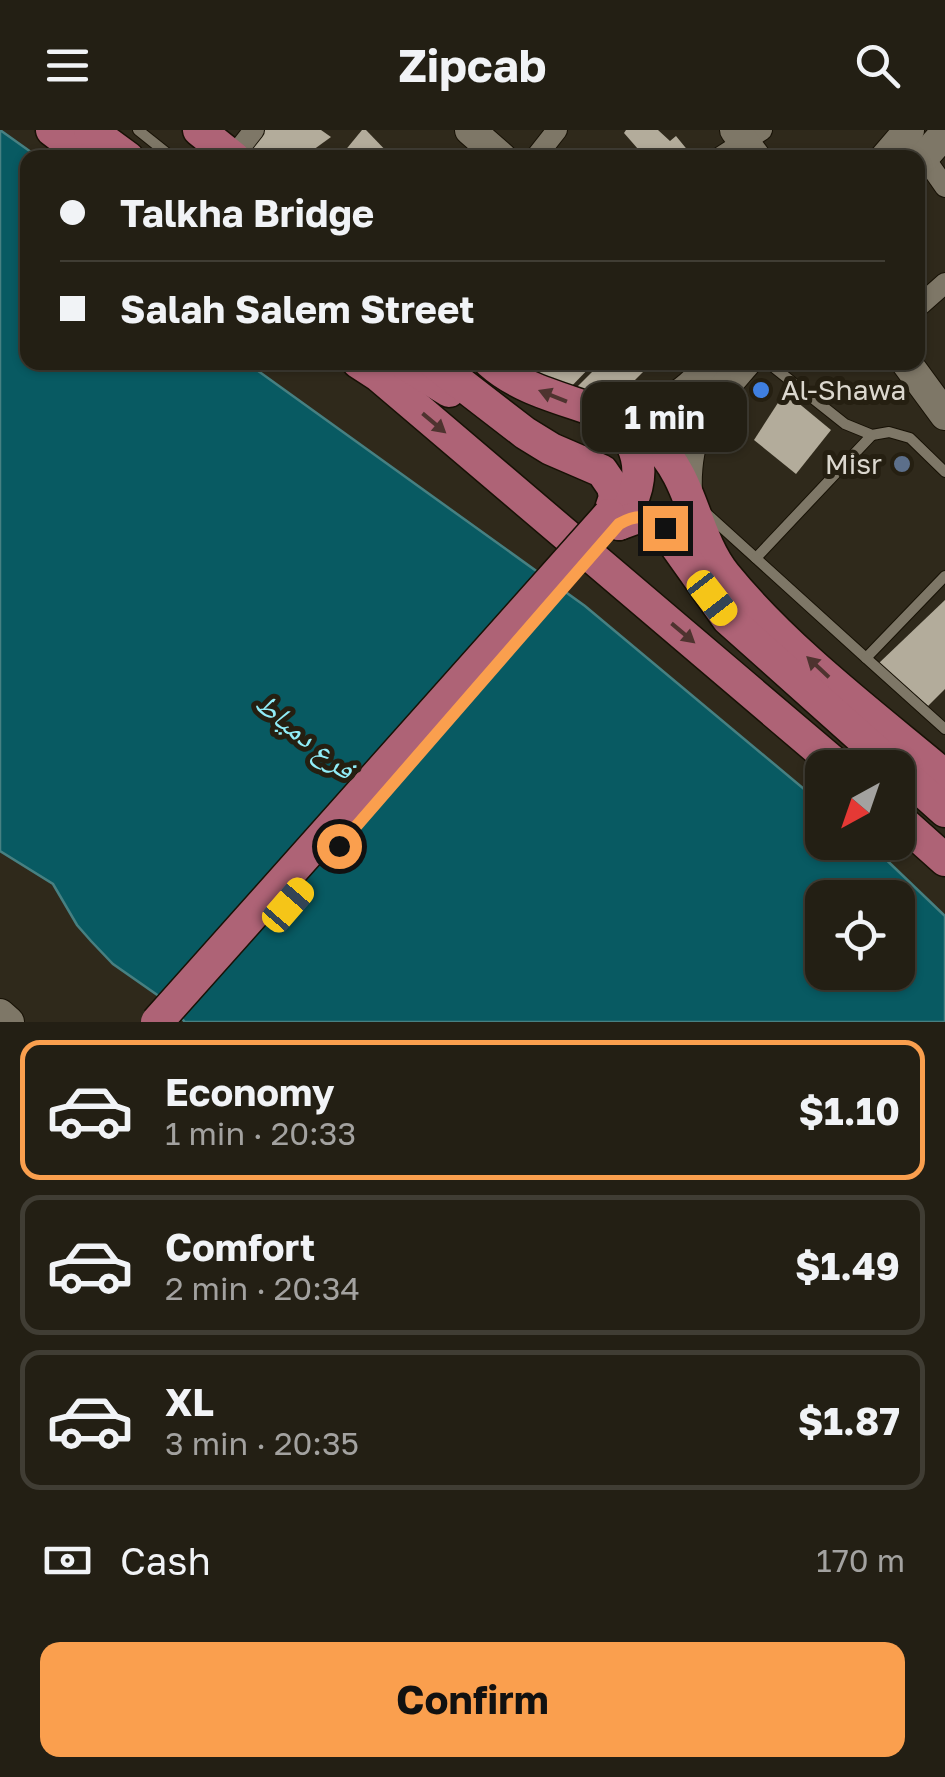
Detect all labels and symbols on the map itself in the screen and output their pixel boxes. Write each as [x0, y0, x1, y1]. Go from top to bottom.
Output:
place label: Al-Shawa [781, 373, 906, 406]
marker: Al-Shawa [750, 379, 772, 401]
callout: 1 min [582, 383, 748, 453]
one-way arrow [538, 388, 568, 404]
one-way arrow [422, 412, 447, 434]
place label: Misr [825, 447, 882, 480]
marker: Misr [891, 453, 913, 475]
route end [643, 506, 688, 551]
car [682, 565, 742, 631]
one-way arrow [670, 622, 695, 643]
one-way arrow [806, 656, 830, 679]
water label: فرع دمياط [247, 684, 364, 789]
north arrow [805, 750, 915, 860]
route start [317, 824, 362, 869]
car [257, 873, 319, 937]

